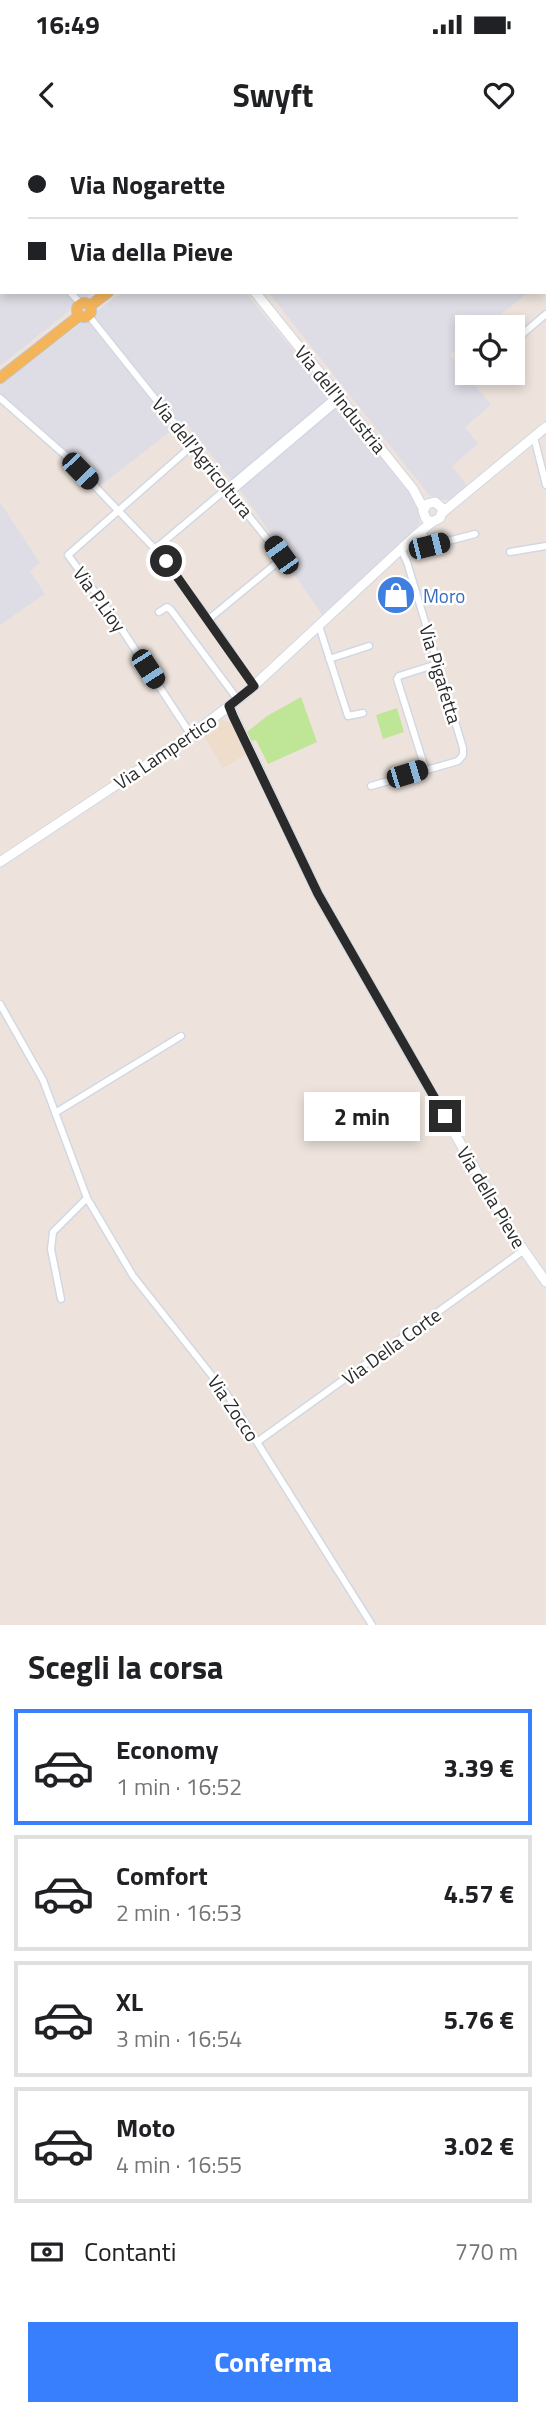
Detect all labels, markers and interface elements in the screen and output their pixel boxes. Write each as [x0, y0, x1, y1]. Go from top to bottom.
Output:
text: 16:49 [35, 5, 100, 44]
text: Swyft [233, 71, 313, 119]
icon: back [28, 76, 66, 114]
icon: heart [480, 76, 518, 114]
text: Via Nogarette [70, 165, 225, 204]
text: Via della Pieve [70, 232, 233, 271]
map controls [455, 315, 525, 385]
button: locate [455, 315, 525, 385]
street label: Via dell'Industria [288, 339, 394, 460]
street label: Via dell'Agricoltura [145, 391, 261, 524]
car [58, 449, 103, 493]
car [407, 531, 452, 561]
car [261, 532, 302, 578]
route start [150, 545, 182, 577]
street label: Via P.Lioy [66, 560, 134, 638]
shop icon: Moro [375, 574, 417, 616]
place label: Moro [423, 581, 465, 610]
street label: Via Pigafetta [412, 621, 470, 728]
car [128, 646, 169, 692]
street label: Via Lampertico [108, 706, 222, 796]
car [384, 758, 431, 790]
callout: 2 min [305, 1091, 420, 1140]
text: 2 min [334, 1099, 390, 1134]
route end [429, 1100, 461, 1132]
street label: Via della Pieve [450, 1140, 534, 1254]
street label: Via Della Corte [335, 1300, 447, 1392]
street label: Via Zocco [201, 1369, 267, 1447]
text: Scegli la corsa [28, 1643, 223, 1691]
text: Economy [116, 1730, 218, 1769]
icon: car [32, 1736, 95, 1799]
text: 3.39 € [443, 1748, 514, 1787]
text: 1 min · 16:52 [116, 1769, 242, 1804]
text: Comfort [116, 1856, 208, 1895]
icon: car [32, 1862, 95, 1925]
text: 4.57 € [443, 1874, 514, 1913]
text: 2 min · 16:53 [116, 1895, 242, 1930]
text: XL [116, 1982, 143, 2021]
icon: car [32, 1988, 95, 2051]
text: 5.76 € [443, 2000, 514, 2039]
text: 3 min · 16:54 [116, 2021, 242, 2056]
text: Moto [116, 2108, 175, 2147]
icon: car [32, 2114, 95, 2177]
text: 3.02 € [443, 2126, 514, 2165]
text: 4 min · 16:55 [116, 2147, 242, 2182]
text: Contanti [84, 2232, 176, 2271]
icon: cash [28, 2233, 66, 2271]
text: 770 m [455, 2234, 518, 2269]
button: Conferma [28, 2322, 518, 2402]

